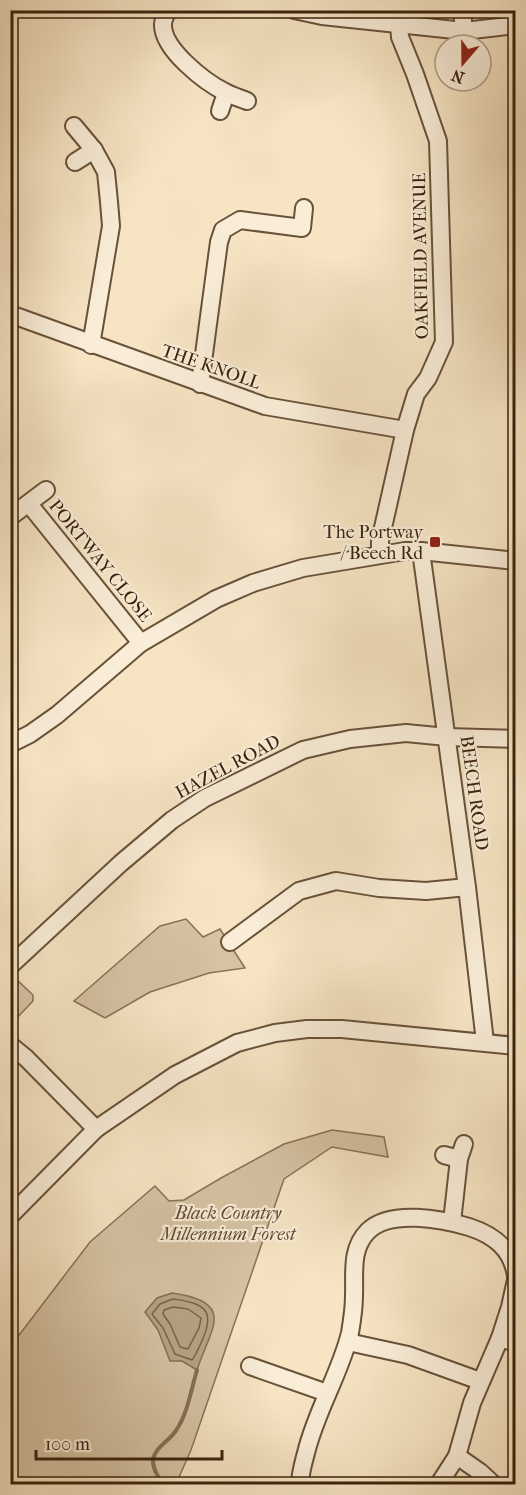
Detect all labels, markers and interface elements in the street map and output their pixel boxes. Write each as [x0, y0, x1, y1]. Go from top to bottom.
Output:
north arrow [433, 33, 493, 93]
text: N [448, 65, 467, 88]
street label: OAKFIELD AVENUE [409, 172, 433, 340]
street label: THE KNOLL [159, 340, 263, 394]
street label: PORTWAY CLOSE [44, 496, 156, 626]
place label: The Portway / Beech Rd [323, 522, 424, 564]
marker: The Portway / Beech Rd [428, 535, 442, 549]
street label: HAZEL ROAD [172, 731, 284, 803]
street label: BEECH ROAD [456, 734, 492, 852]
park label: Black Country Millennium Forest [159, 1203, 297, 1245]
scale bar [36, 1423, 222, 1461]
text: 100 m [45, 1434, 90, 1455]

